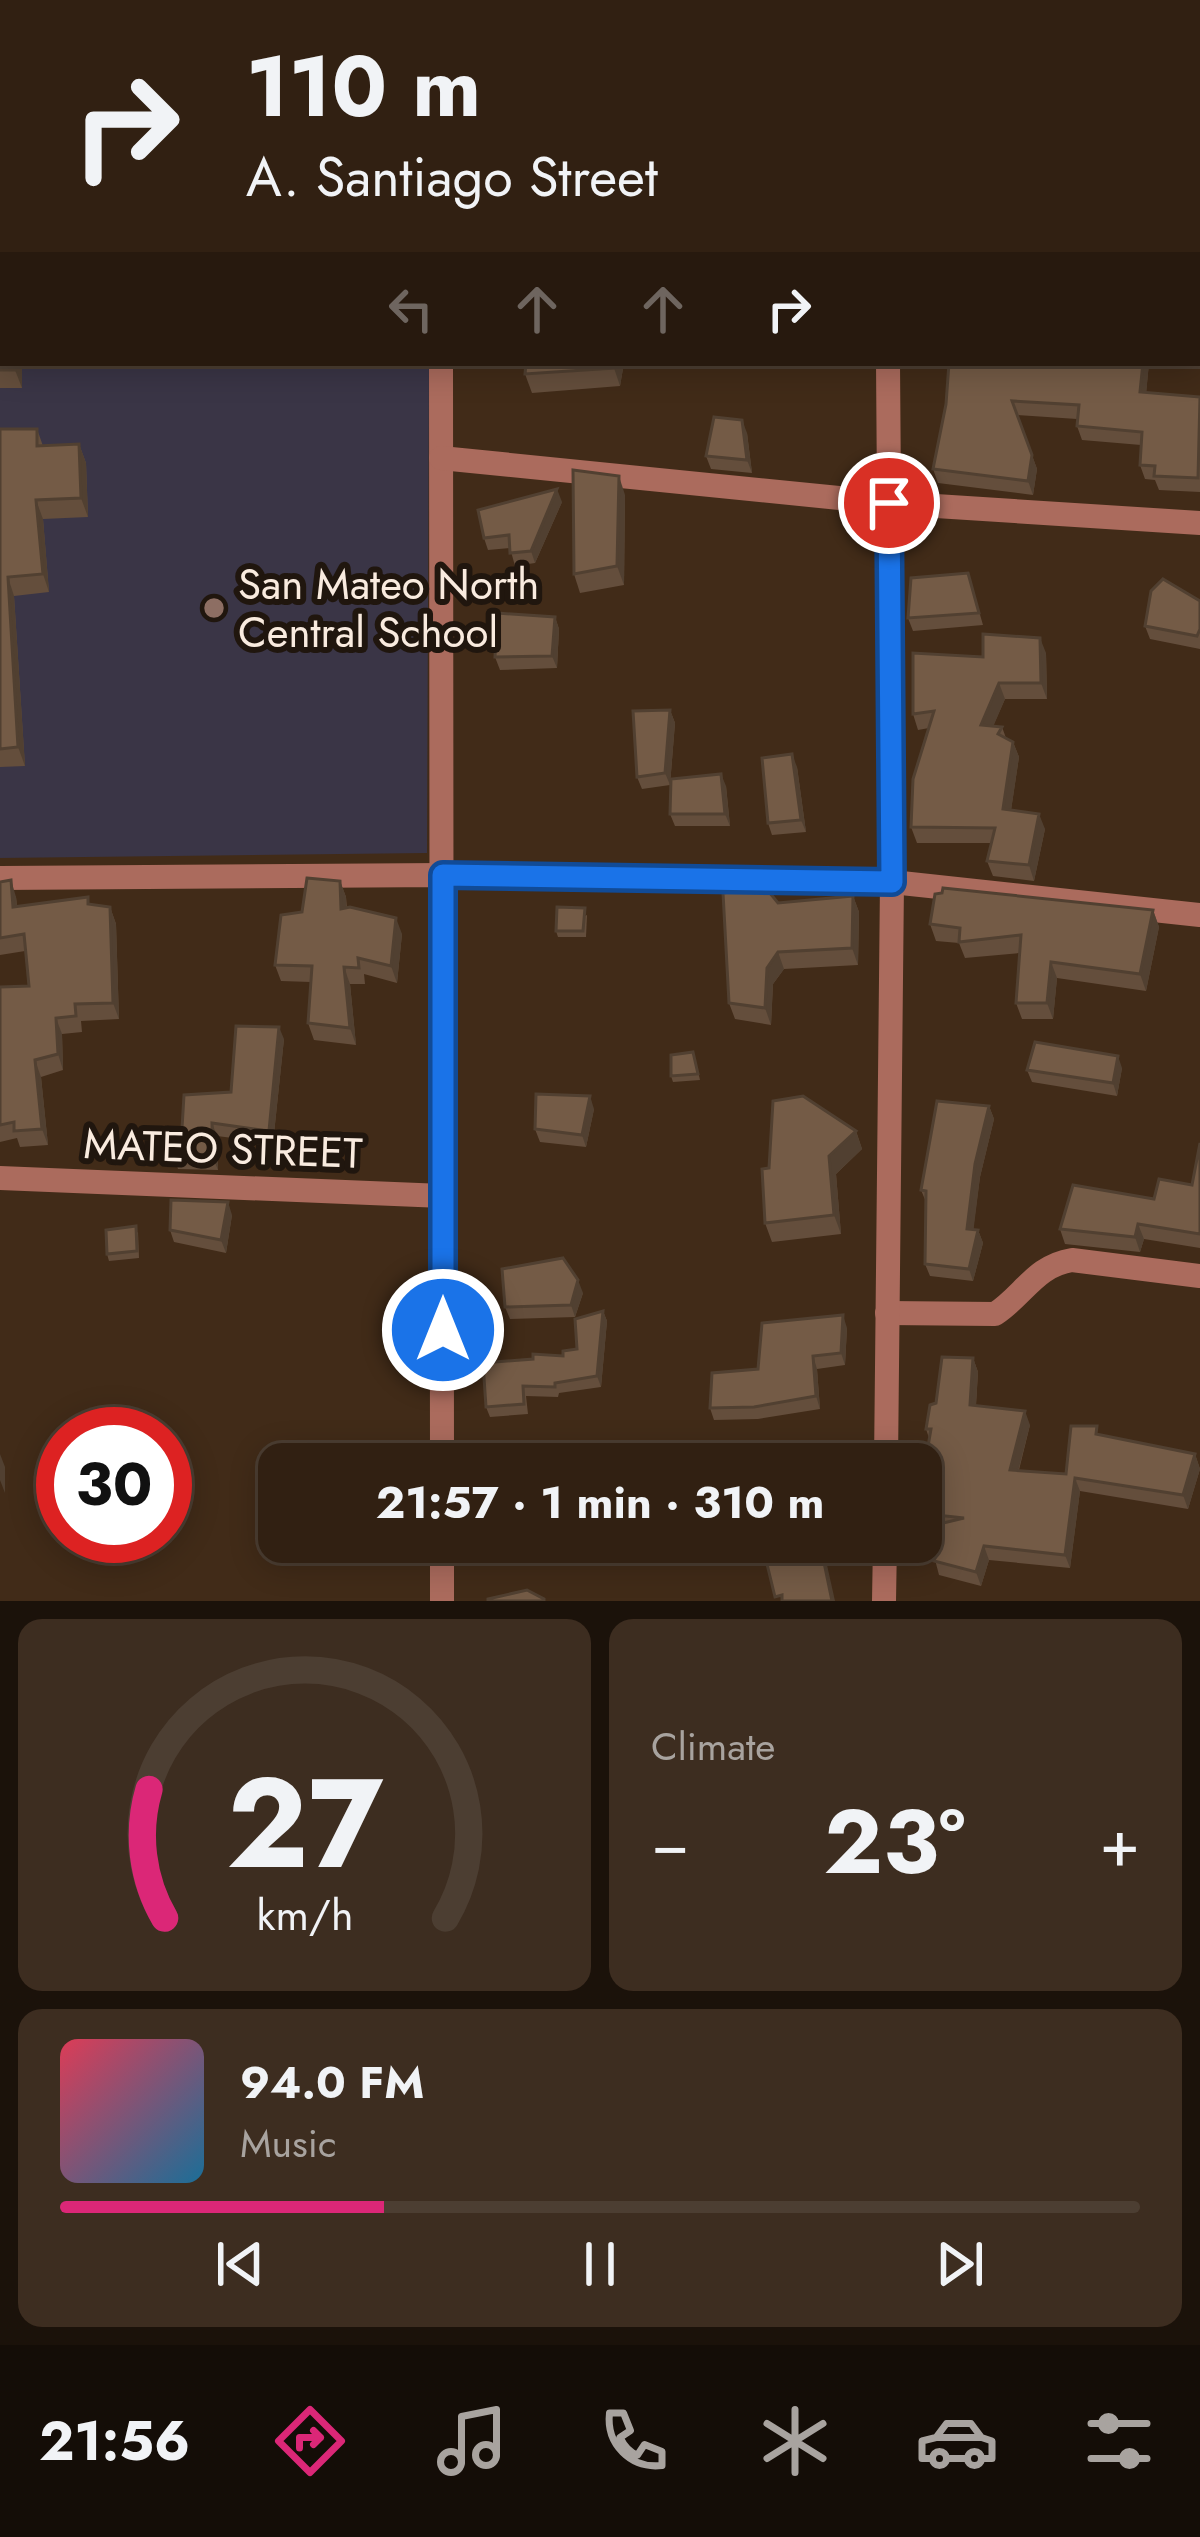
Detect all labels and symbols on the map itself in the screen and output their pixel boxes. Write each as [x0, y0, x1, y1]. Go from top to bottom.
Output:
pin [838, 452, 940, 554]
place label: San Mateo North Central School [238, 554, 539, 663]
marker: San Mateo North Central School [201, 595, 227, 621]
street label: MATEO STREET [82, 1113, 364, 1184]
position arrow [380, 1267, 506, 1393]
speed limit sign: 30 [36, 1407, 192, 1563]

